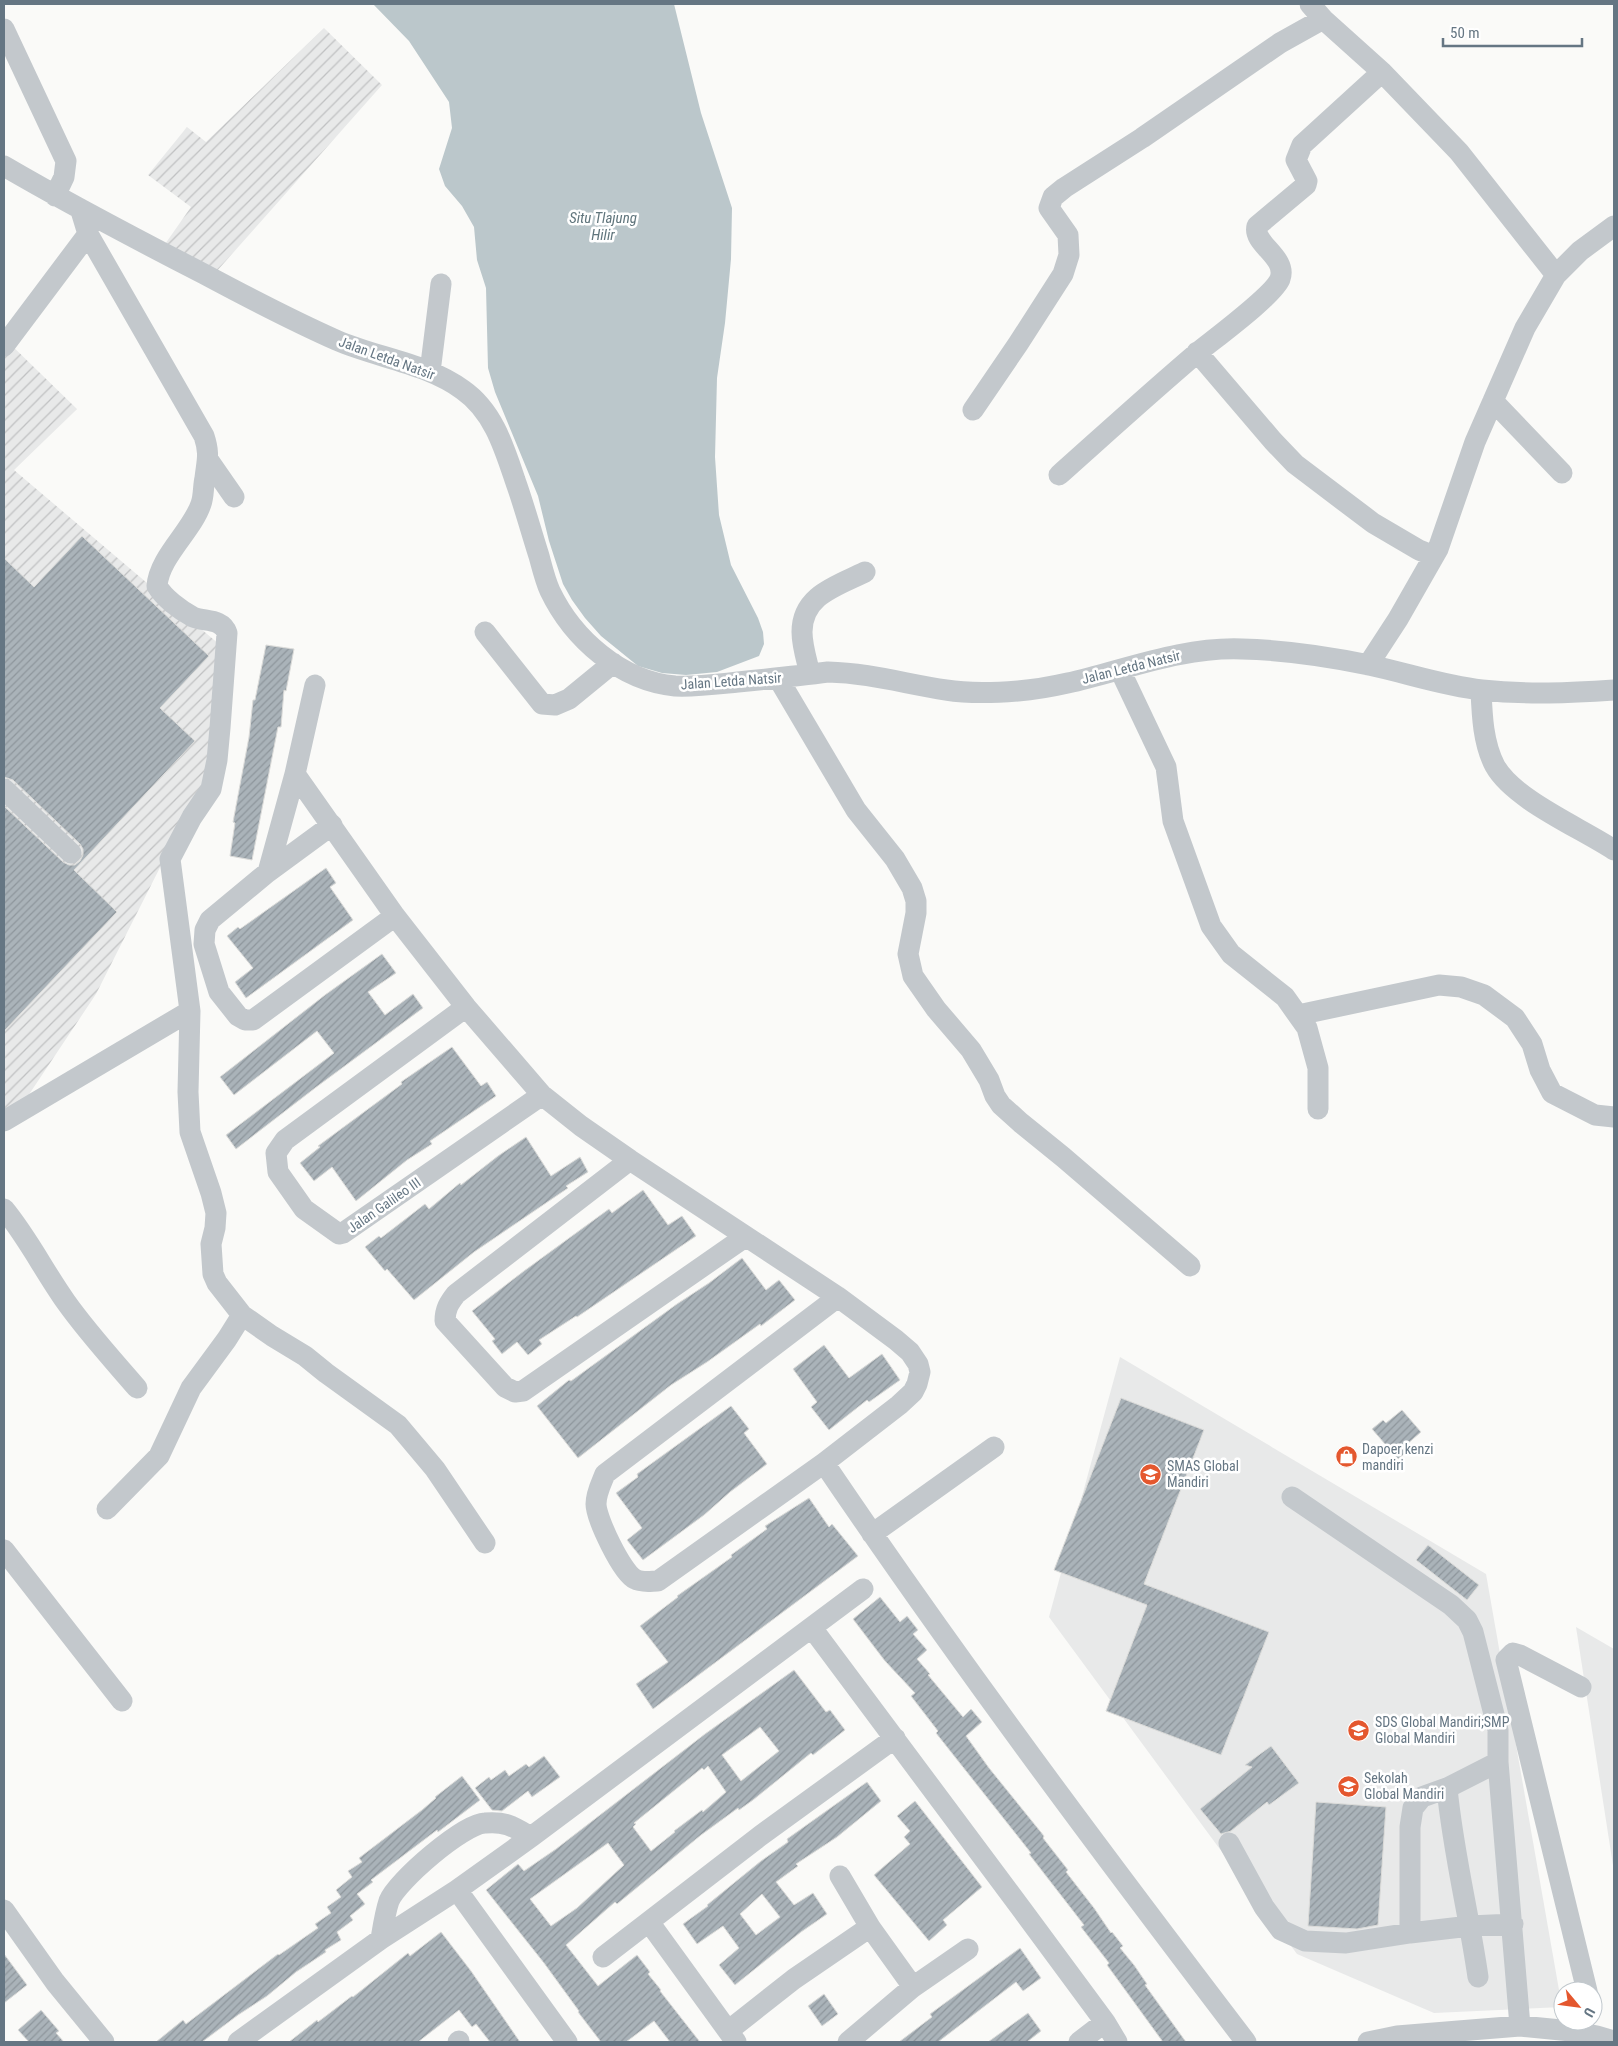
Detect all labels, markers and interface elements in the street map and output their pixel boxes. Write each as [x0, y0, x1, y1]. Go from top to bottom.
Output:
scale bar [1443, 15, 1582, 47]
text: 50 m [1450, 24, 1480, 42]
water label: Situ Tlajung Hilir [569, 209, 637, 244]
street label: Jalan Letda Natsir [337, 333, 437, 383]
street label: Jalan Letda Natsir [1080, 647, 1182, 687]
street label: Jalan Letda Natsir [680, 669, 782, 693]
street label: Jalan Galileo III [344, 1174, 424, 1236]
place label: Dapoer kenzi mandiri [1362, 1441, 1434, 1473]
shop icon: Dapoer kenzi mandiri [1334, 1445, 1358, 1469]
place label: SMAS Global Mandiri [1167, 1458, 1239, 1490]
school or university icon: SMAS Global Mandiri [1139, 1462, 1163, 1486]
place label: SDS Global Mandiri;SMP Global Mandiri [1375, 1714, 1510, 1746]
school or university icon: SDS Global Mandiri;SMP Global Mandiri [1347, 1718, 1371, 1742]
place label: Sekolah Global Mandiri [1364, 1770, 1444, 1802]
school or university icon: Sekolah Global Mandiri [1336, 1774, 1360, 1798]
north arrow [1553, 1981, 1603, 2031]
text: U [1580, 2005, 1598, 2020]

